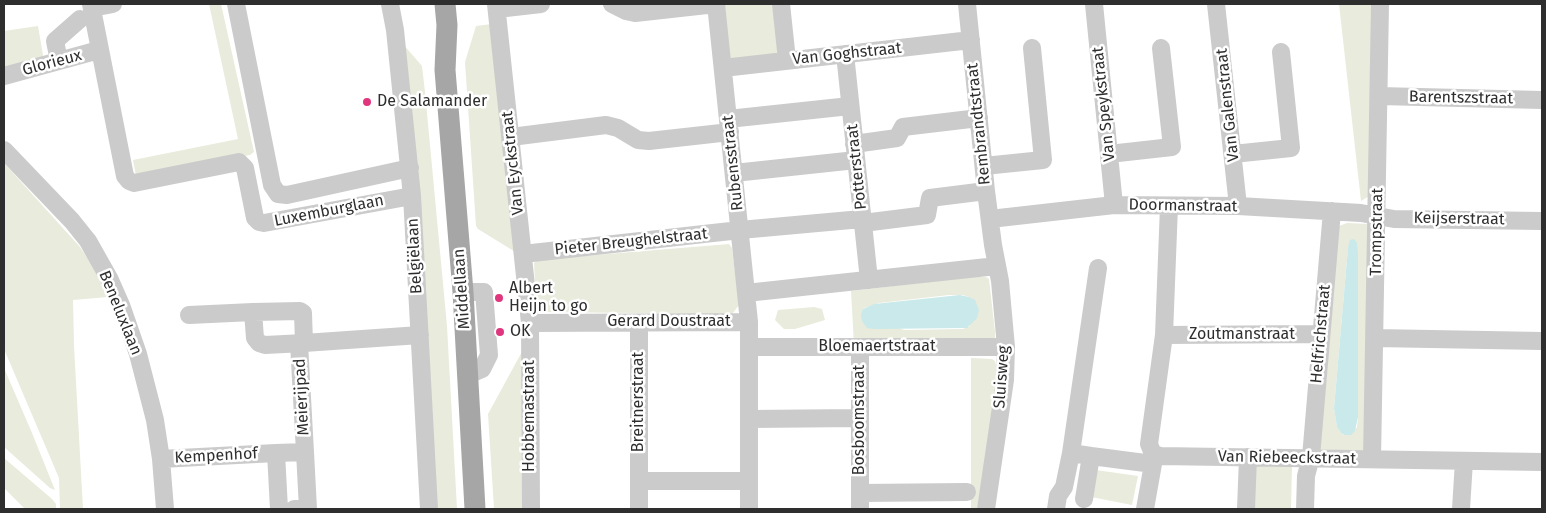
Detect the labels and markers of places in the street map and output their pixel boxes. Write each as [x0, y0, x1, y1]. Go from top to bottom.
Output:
place label: De Salamander [377, 92, 487, 112]
marker: De Salamander [361, 96, 373, 108]
place label: Albert Heijn to go [509, 279, 588, 317]
marker: Albert Heijn to go [493, 292, 505, 304]
place label: OK [510, 322, 530, 342]
marker: OK [494, 326, 506, 338]

